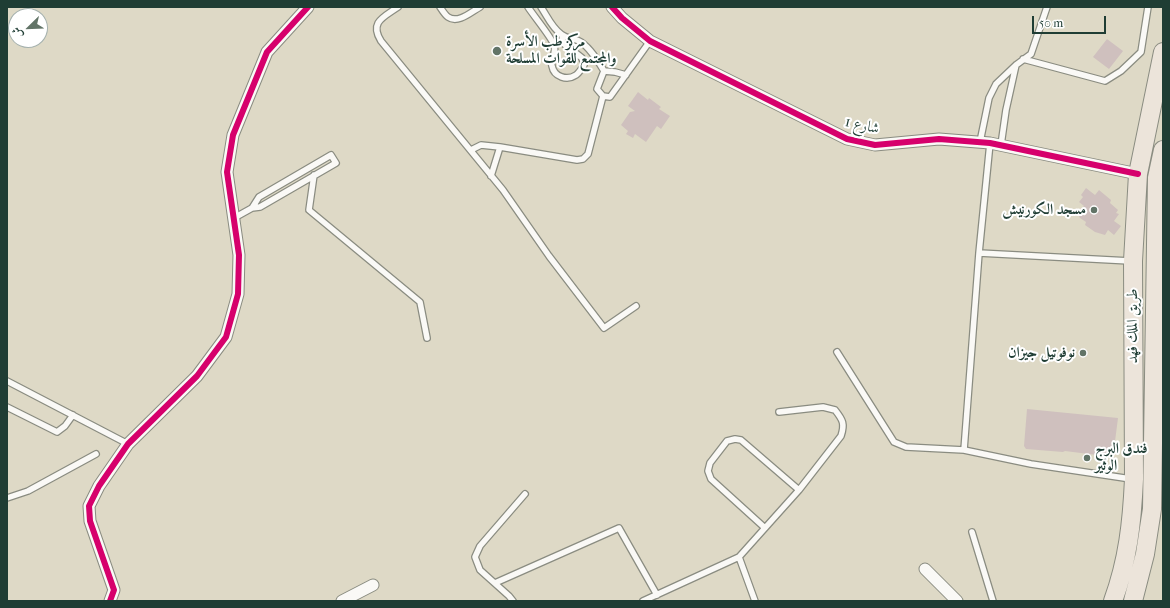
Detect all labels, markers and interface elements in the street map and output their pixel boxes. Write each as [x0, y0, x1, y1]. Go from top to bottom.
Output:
north arrow [8, 8, 48, 48]
scale bar [1034, 8, 1108, 34]
text: 50 m [1039, 16, 1063, 30]
text: ش [9, 25, 26, 40]
place label: مركز طب الأسرة والمجتمع للقوات المسلحة [506, 33, 617, 68]
marker: مركز طب الأسرة والمجتمع للقوات المسلحة [491, 45, 503, 57]
street label: شارع 1 [843, 113, 881, 139]
place label: مسجد الكورنيش [1002, 201, 1086, 219]
marker: مسجد الكورنيش [1089, 205, 1099, 215]
street label: طريق الملك فهد [1124, 289, 1142, 363]
place label: نوفوتيل جيزان [1008, 344, 1075, 362]
marker: نوفوتيل جيزان [1078, 348, 1088, 358]
place label: فندق البرج الوثير [1095, 440, 1148, 475]
marker: فندق البرج الوثير [1082, 453, 1092, 463]

